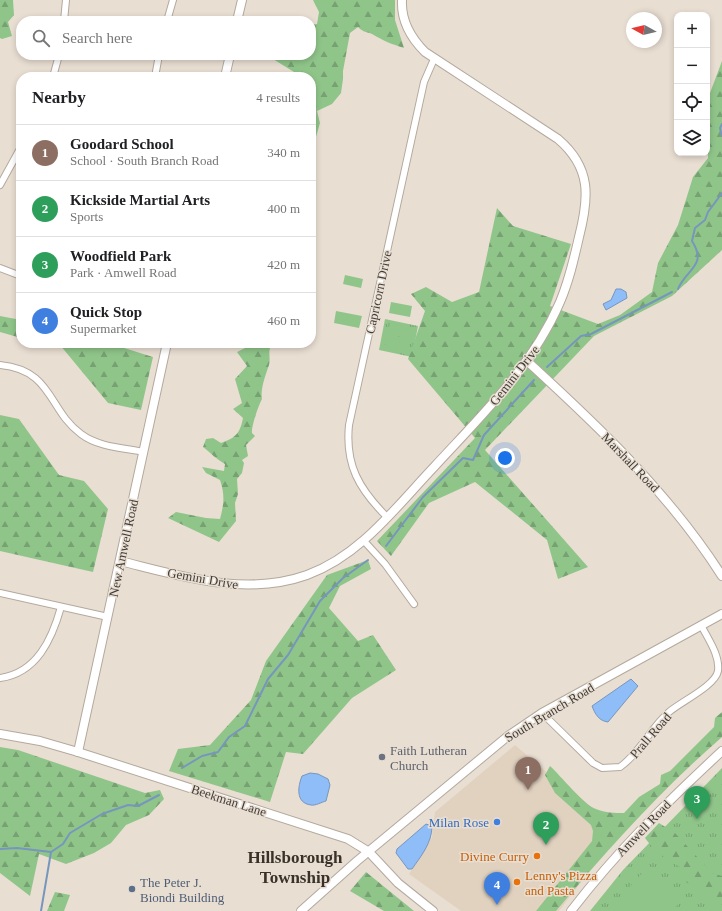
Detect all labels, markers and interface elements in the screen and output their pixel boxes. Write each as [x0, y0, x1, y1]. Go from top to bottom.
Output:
north arrow [626, 12, 662, 48]
map controls [674, 12, 710, 156]
button: + [674, 12, 710, 48]
search box [16, 16, 316, 60]
icon: search [30, 27, 52, 49]
text: Search here [62, 30, 132, 46]
button: − [674, 48, 710, 84]
button: locate [674, 84, 710, 120]
text: Nearby [32, 88, 86, 107]
text: 4 results [256, 90, 300, 105]
button: layers [674, 120, 710, 156]
text: Goodard School [70, 136, 174, 152]
text: 1 [42, 145, 48, 160]
text: 340 m [267, 145, 300, 160]
text: School · South Branch Road [70, 153, 219, 168]
text: Kickside Martial Arts [70, 192, 210, 208]
text: 2 [42, 201, 48, 216]
text: 400 m [267, 201, 300, 216]
text: Sports [70, 209, 103, 224]
text: Woodfield Park [70, 248, 171, 264]
street label: Capricorn Drive [362, 249, 395, 335]
text: 3 [42, 257, 48, 272]
text: 420 m [267, 257, 300, 272]
text: Park · Amwell Road [70, 265, 177, 280]
text: Quick Stop [70, 304, 142, 320]
text: 4 [42, 313, 48, 328]
text: 460 m [267, 313, 300, 328]
text: Supermarket [70, 321, 136, 336]
street label: Gemini Drive [486, 342, 543, 408]
street label: Marshall Road [599, 429, 663, 496]
your location [495, 448, 515, 468]
street label: New Amwell Road [106, 497, 141, 598]
street label: Gemini Drive [166, 565, 240, 592]
street label: South Branch Road [502, 680, 597, 745]
street label: Prall Road [627, 709, 674, 761]
place label: Faith Lutheran Church [390, 743, 467, 773]
marker: Faith Lutheran Church [377, 752, 387, 762]
pin: 1 [515, 757, 541, 790]
street label: Beekman Lane [189, 781, 269, 820]
pin: 3 [684, 786, 710, 819]
street label: Amwell Road [613, 797, 674, 860]
pin: 2 [533, 812, 559, 845]
place label: Milan Rose [429, 815, 489, 830]
marker: Milan Rose [492, 817, 502, 827]
district label: Hillsborough Township [247, 848, 343, 887]
place label: Divine Curry [460, 849, 529, 864]
marker: Divine Curry [532, 851, 542, 861]
place label: Lenny's Pizza and Pasta [525, 868, 597, 898]
pin: 4 [484, 872, 510, 905]
place label: The Peter J. Biondi Building [140, 875, 225, 905]
marker: Lenny's Pizza and Pasta [512, 877, 522, 887]
marker: The Peter J. Biondi Building [127, 884, 137, 894]

